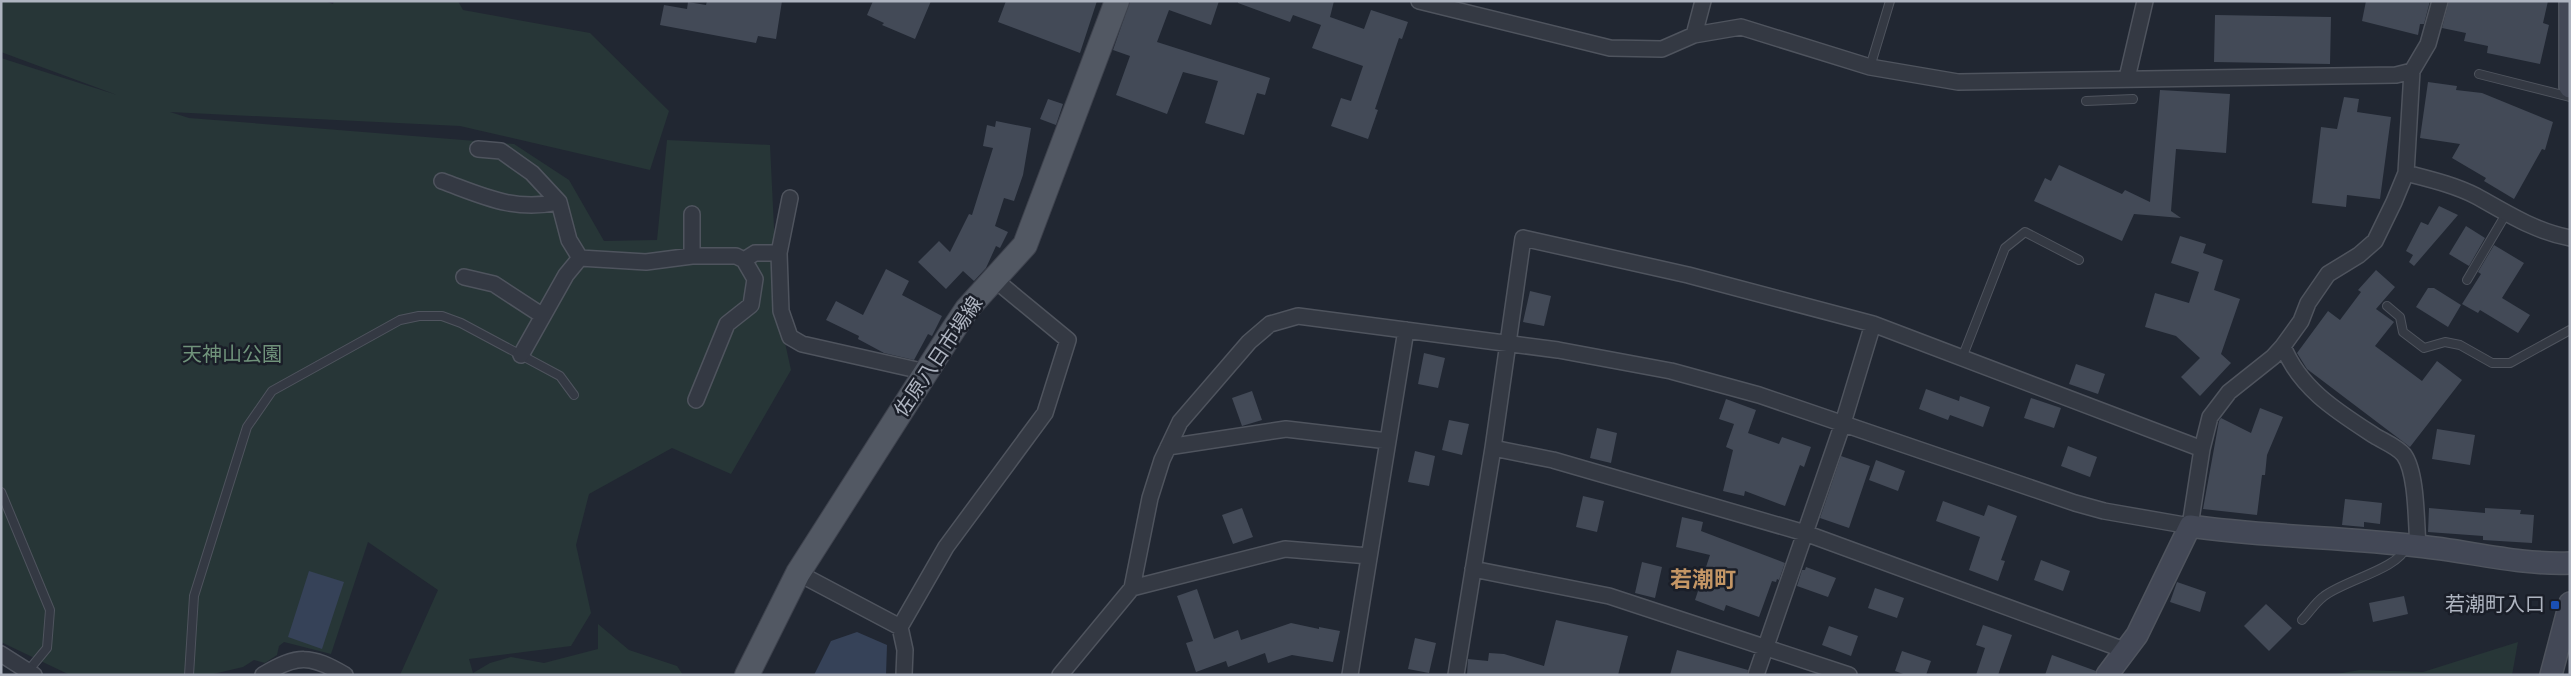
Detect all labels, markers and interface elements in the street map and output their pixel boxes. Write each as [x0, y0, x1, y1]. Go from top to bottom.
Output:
street label: 佐原八日市場線 [890, 292, 986, 421]
park label: 天神山公園 [182, 344, 282, 365]
district label: 若潮町 [1670, 568, 1736, 591]
place label: 若潮町入口 [2445, 594, 2545, 615]
marker: 若潮町入口 [2549, 599, 2561, 611]

